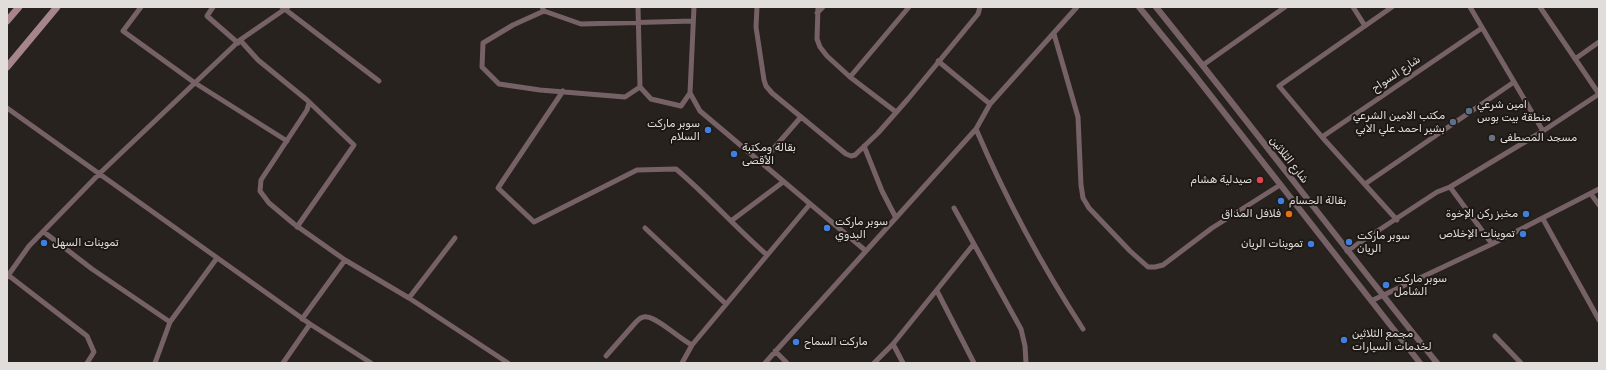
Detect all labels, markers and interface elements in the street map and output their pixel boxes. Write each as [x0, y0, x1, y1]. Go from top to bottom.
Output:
street label: شارع السواح [1369, 53, 1423, 95]
place label: امين شرعي منطقة بيت بوس [1477, 98, 1551, 124]
marker: امين شرعي منطقة بيت بوس [1464, 106, 1474, 116]
place label: مكتب الامين الشرعي بشير احمد علي الابي [1353, 109, 1445, 135]
place label: سوبر ماركت السلام [647, 117, 700, 143]
marker: مكتب الامين الشرعي بشير احمد علي الابي [1448, 117, 1458, 127]
marker: سوبر ماركت السلام [703, 125, 713, 135]
place label: مسجد المصطفى [1500, 131, 1577, 145]
marker: مسجد المصطفى [1487, 133, 1497, 143]
street label: شارع الثلاثين [1267, 134, 1311, 186]
place label: بقالة ومكتبة الأقصى [742, 141, 796, 167]
marker: بقالة ومكتبة الأقصى [729, 149, 739, 159]
place label: صيدلية هشام [1191, 173, 1252, 187]
marker: صيدلية هشام [1255, 175, 1265, 185]
place label: بقالة الحسام [1289, 194, 1346, 208]
marker: بقالة الحسام [1276, 196, 1286, 206]
place label: فلافل المذاق [1221, 207, 1281, 221]
place label: مخبز ركن الإخوة [1446, 207, 1518, 221]
marker: فلافل المذاق [1284, 209, 1294, 219]
marker: مخبز ركن الإخوة [1521, 209, 1531, 219]
place label: سوبر ماركت البدوي [835, 215, 888, 241]
marker: سوبر ماركت البدوي [822, 223, 832, 233]
place label: تموينات الإخلاص [1439, 227, 1515, 241]
place label: سوبر ماركت الريان [1357, 229, 1410, 255]
marker: تموينات الإخلاص [1518, 229, 1528, 239]
place label: تموينات السهل [52, 236, 119, 250]
place label: تموينات الريان [1241, 237, 1303, 251]
marker: سوبر ماركت الريان [1344, 237, 1354, 247]
marker: تموينات السهل [39, 238, 49, 248]
marker: تموينات الريان [1306, 239, 1316, 249]
place label: سوبر ماركت الشامل [1394, 272, 1447, 298]
marker: سوبر ماركت الشامل [1381, 280, 1391, 290]
place label: مجمع الثلاثين لخدمات السيارات [1352, 327, 1432, 353]
place label: ماركت السماح [804, 335, 868, 349]
marker: مجمع الثلاثين لخدمات السيارات [1339, 335, 1349, 345]
marker: ماركت السماح [791, 337, 801, 347]

